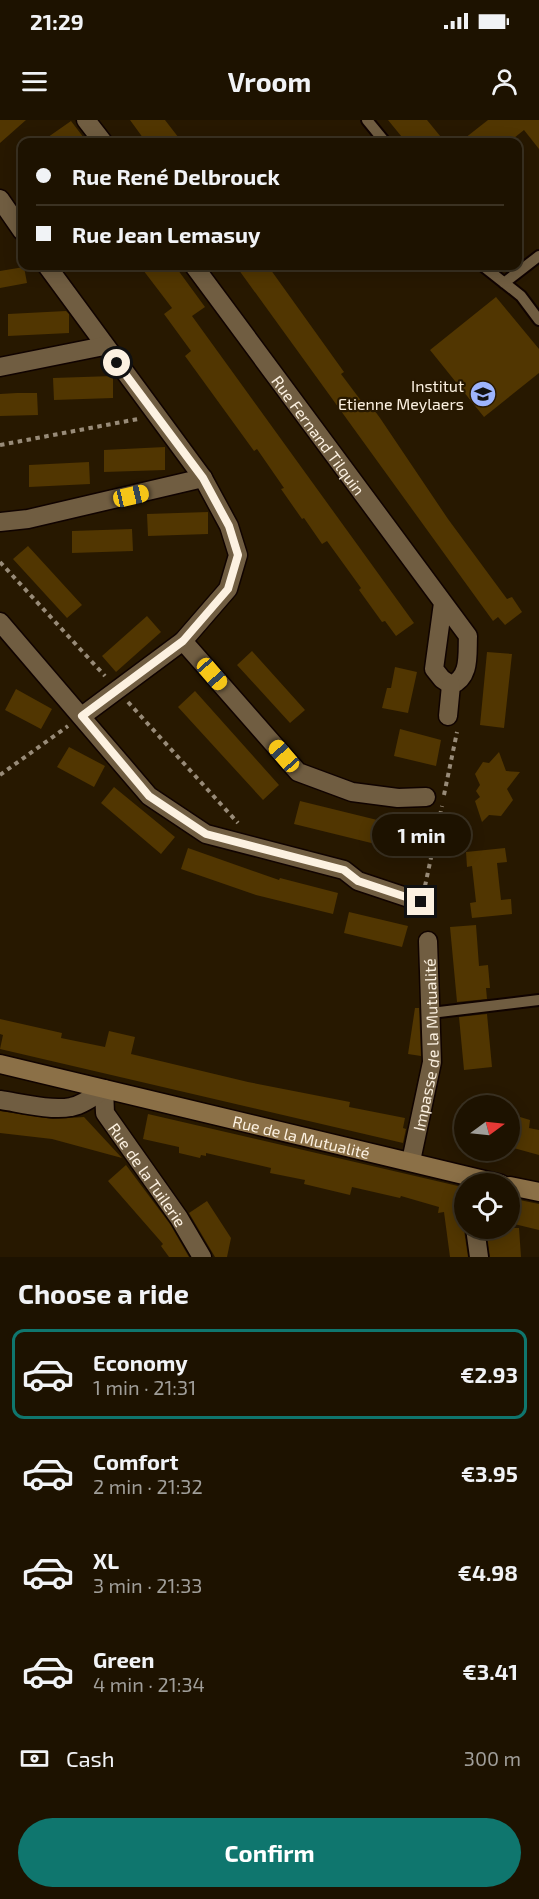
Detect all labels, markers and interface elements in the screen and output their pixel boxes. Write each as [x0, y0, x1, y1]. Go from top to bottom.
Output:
text: 21:29 [30, 8, 84, 34]
icon: menu [18, 65, 51, 98]
text: Vroom [228, 65, 311, 97]
icon: person [488, 65, 521, 98]
text: Rue René Delbrouck [72, 163, 280, 189]
text: Rue Jean Lemasuy [72, 221, 260, 247]
route start [103, 349, 130, 376]
street label: Rue Fernand Tilquin [269, 371, 369, 498]
place label: Institut Etienne Meylaers [338, 376, 464, 413]
school or university icon: Institut Etienne Meylaers [468, 379, 498, 409]
car [111, 483, 151, 509]
car [193, 655, 231, 693]
car [265, 737, 303, 775]
callout: 1 min [372, 815, 470, 857]
text: 1 min [397, 823, 446, 847]
route end [407, 888, 434, 915]
street label: Impasse de la Mutualité [408, 958, 442, 1133]
north arrow [454, 1095, 520, 1161]
map controls [454, 1095, 520, 1239]
street label: Rue de la Mutualité [231, 1111, 372, 1162]
street label: Rue de la Tuilerie [105, 1119, 191, 1230]
button: locate [454, 1173, 520, 1239]
text: Choose a ride [18, 1277, 189, 1309]
icon: car [21, 1347, 75, 1401]
text: Economy [93, 1349, 188, 1375]
text: €2.93 [460, 1361, 518, 1387]
text: 1 min · 21:31 [93, 1375, 196, 1399]
icon: car [21, 1446, 75, 1500]
text: Comfort [93, 1448, 178, 1474]
text: €3.95 [461, 1460, 518, 1486]
text: 2 min · 21:32 [93, 1474, 203, 1498]
icon: car [21, 1545, 75, 1599]
text: XL [93, 1547, 119, 1573]
text: €4.98 [458, 1559, 518, 1585]
text: 3 min · 21:33 [93, 1573, 202, 1597]
icon: car [21, 1644, 75, 1698]
text: Green [93, 1646, 155, 1672]
text: €3.41 [463, 1658, 518, 1684]
text: 4 min · 21:34 [93, 1672, 205, 1696]
icon: cash [18, 1742, 51, 1775]
text: Cash [66, 1745, 115, 1771]
text: 300 m [464, 1746, 521, 1770]
button: Confirm [18, 1818, 521, 1887]

